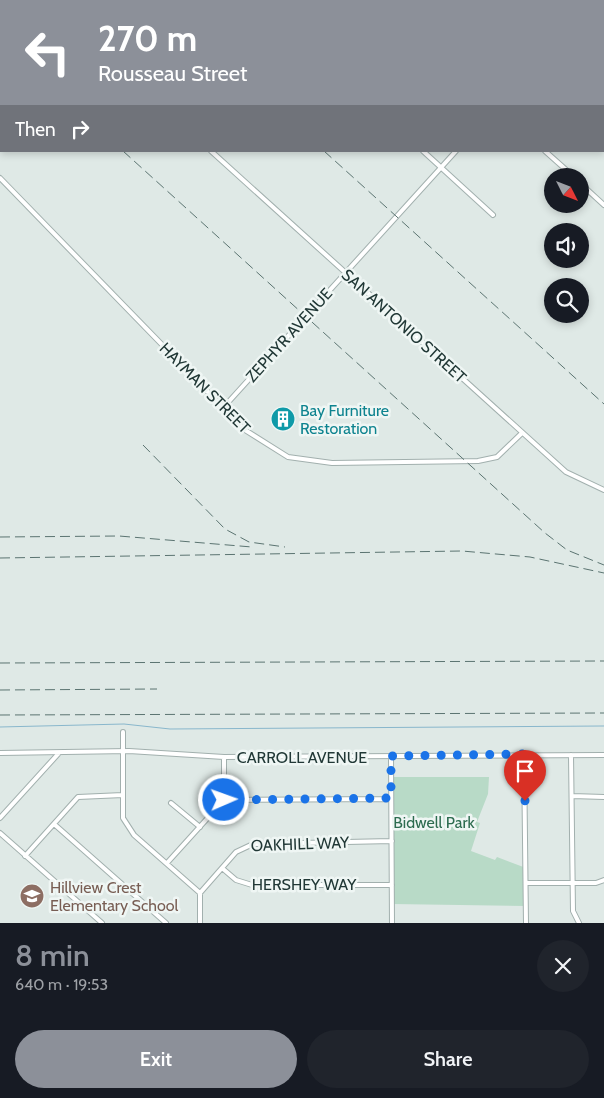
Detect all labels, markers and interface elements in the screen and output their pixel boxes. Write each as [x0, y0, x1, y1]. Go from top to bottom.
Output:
text: 270 m [98, 17, 197, 60]
icon: left [15, 20, 80, 85]
text: Rousseau Street [98, 60, 248, 87]
icon: right [66, 115, 94, 143]
text: Then [15, 118, 56, 141]
north arrow [544, 168, 589, 212]
map controls [544, 168, 589, 323]
button: sound [544, 223, 589, 268]
street label: SAN ANTONIO STREET [338, 265, 470, 387]
button: search [544, 278, 589, 323]
street label: ZEPHYR AVENUE [242, 284, 336, 386]
street label: HAYMAN STREET [156, 339, 255, 438]
place label: Bay Furniture Restoration [300, 401, 389, 438]
building icon: Bay Furniture Restoration [270, 406, 296, 432]
street label: CARROLL AVENUE [237, 748, 367, 767]
pin [504, 750, 546, 801]
icon: arrive [511, 757, 539, 785]
position arrow [197, 773, 249, 825]
park label: Bidwell Park [393, 813, 476, 832]
street label: OAKHILL WAY [250, 833, 350, 855]
street label: HERSHEY WAY [252, 875, 357, 894]
place label: Hillview Crest Elementary School [50, 878, 178, 915]
school or university icon: Hillview Crest Elementary School [19, 883, 45, 909]
text: 8 min [15, 937, 90, 974]
button: close [537, 940, 589, 992]
text: 640 m · 19:53 [15, 975, 108, 994]
button: Exit [15, 1030, 297, 1088]
button: Share [307, 1030, 589, 1088]

